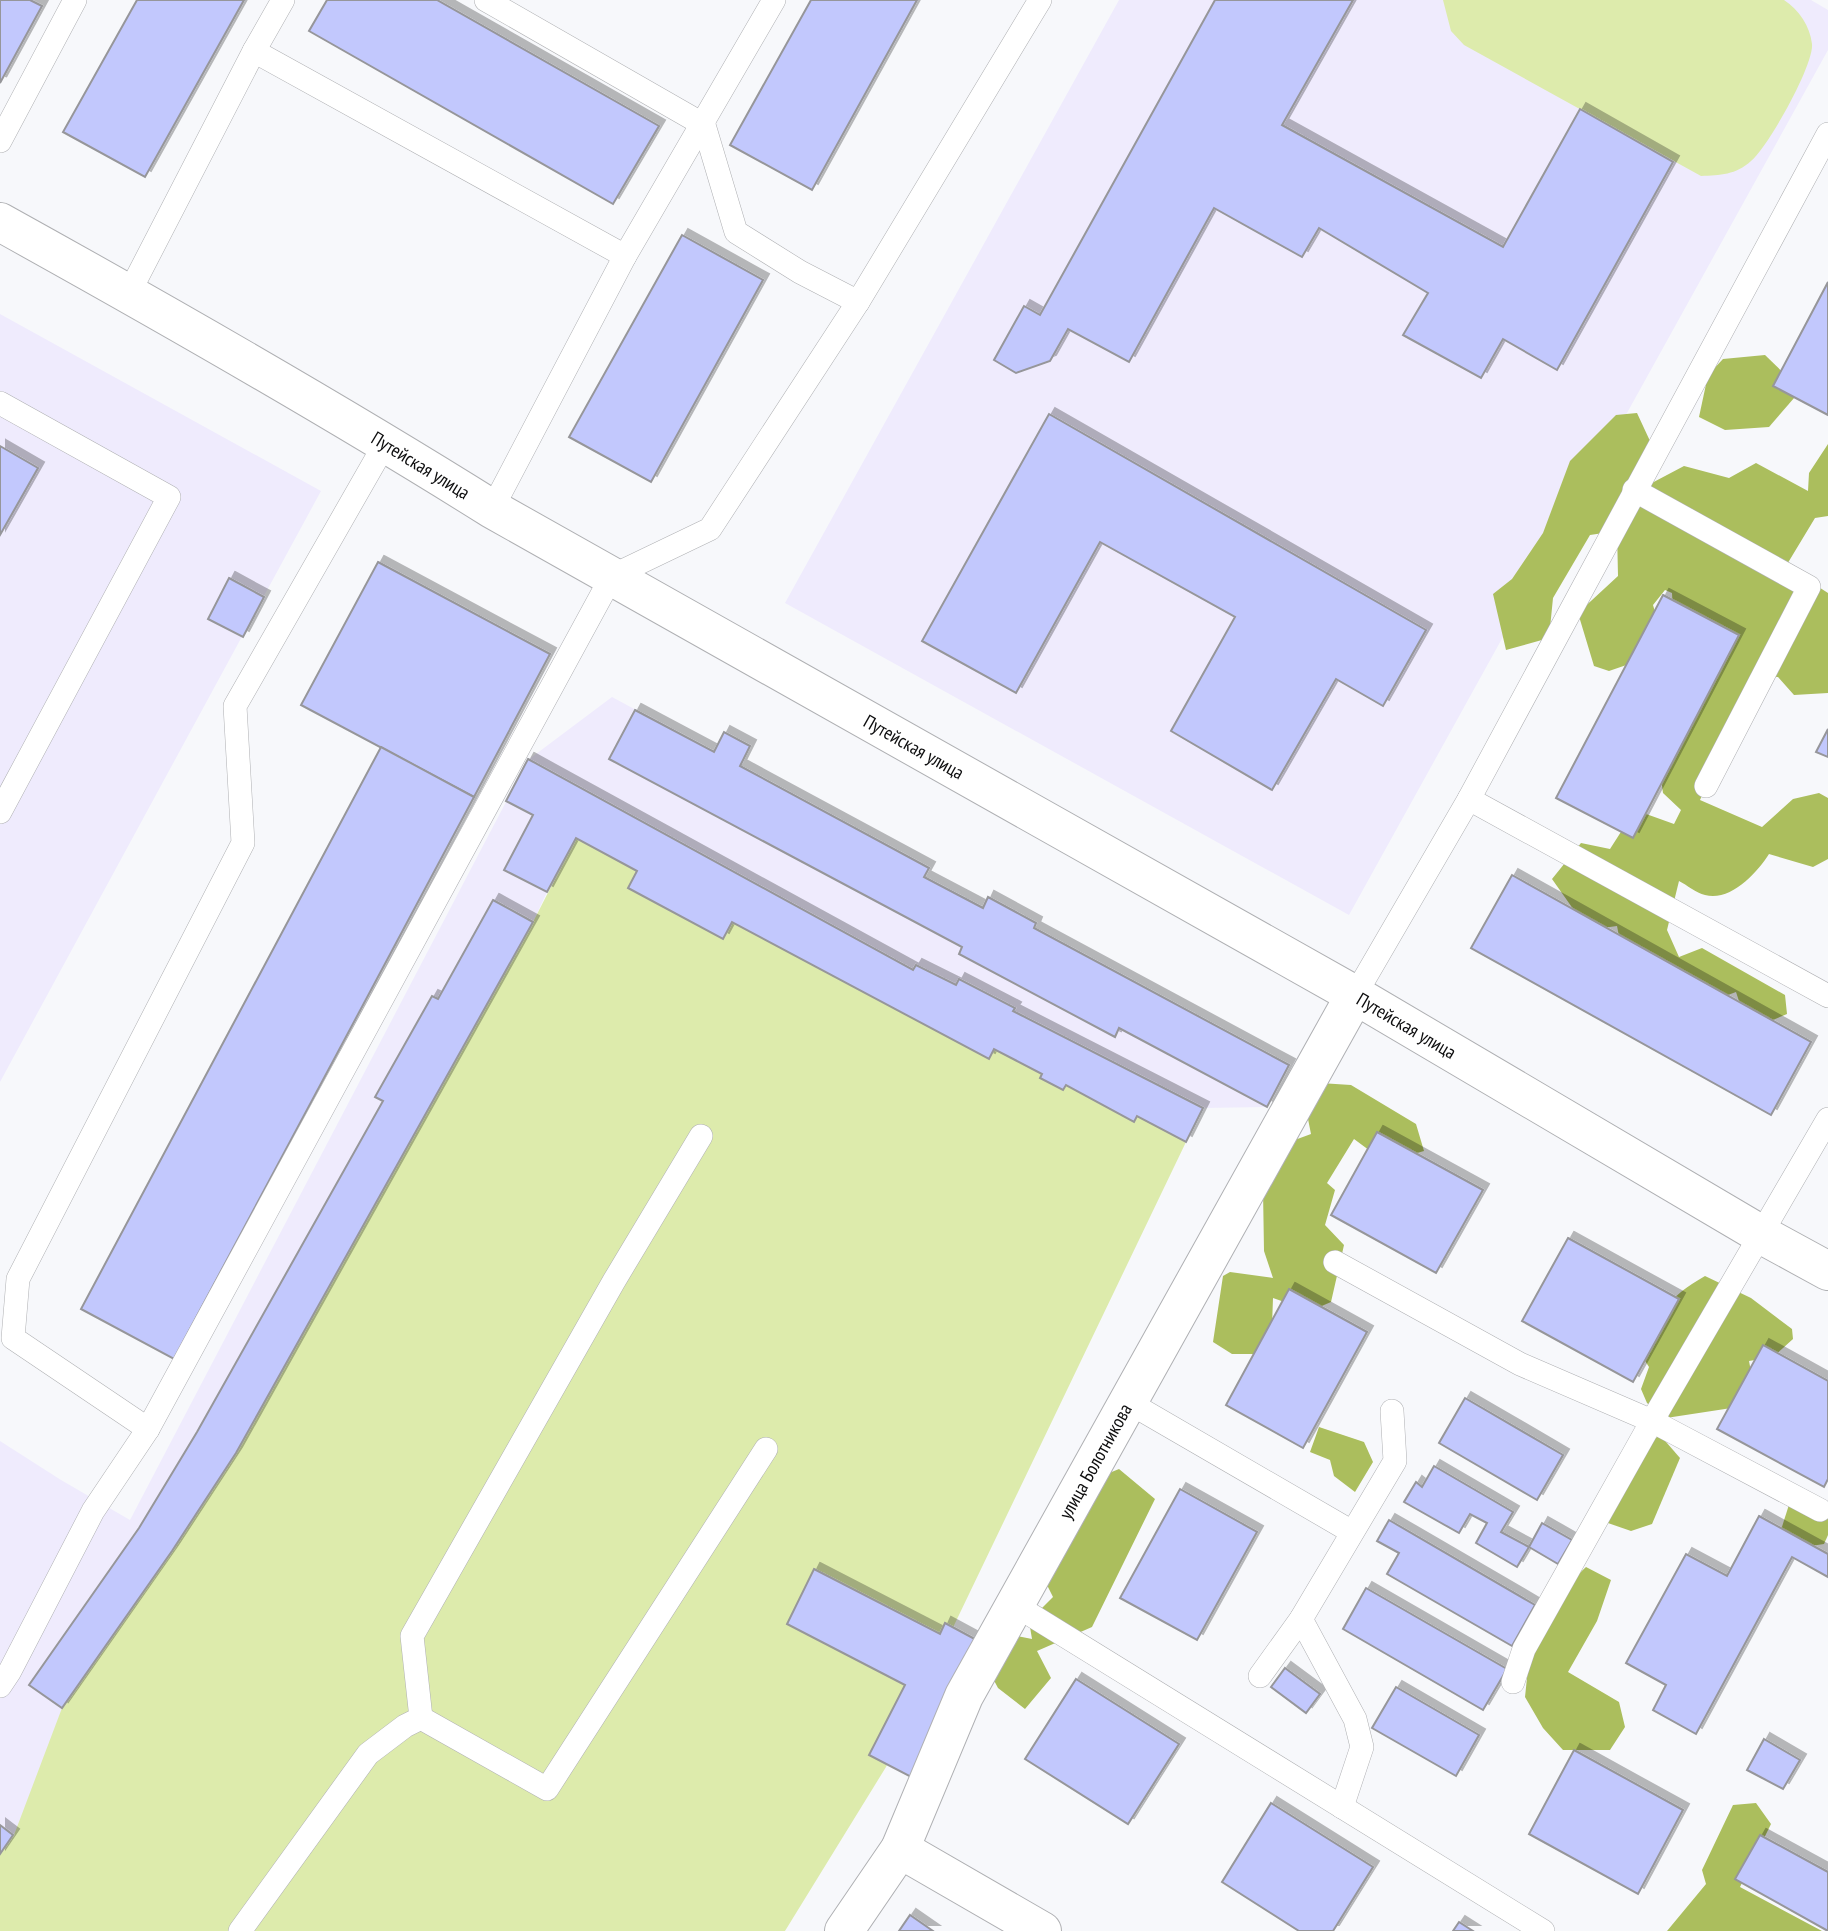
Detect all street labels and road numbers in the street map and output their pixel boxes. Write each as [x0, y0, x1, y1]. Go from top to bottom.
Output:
street label: Путейская улица [367, 426, 475, 504]
street label: Путейская улица [860, 709, 968, 784]
street label: Путейская улица [1353, 987, 1461, 1064]
street label: улица Болотникова [1053, 1399, 1137, 1523]

